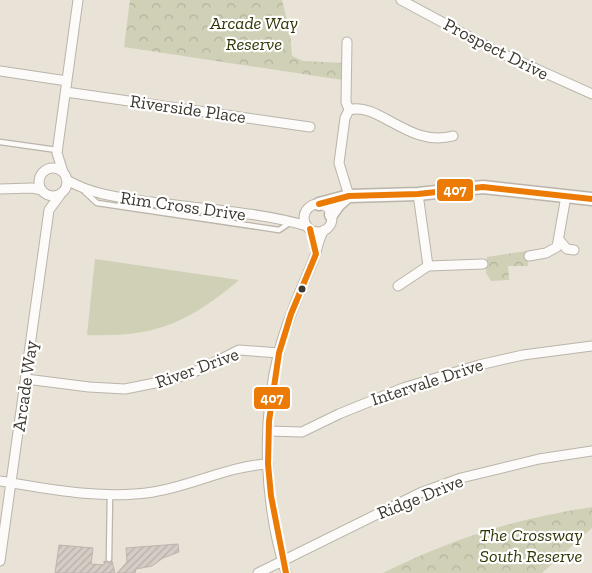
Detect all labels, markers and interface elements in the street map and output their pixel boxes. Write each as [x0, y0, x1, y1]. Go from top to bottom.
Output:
park label: Arcade Way Reserve [209, 12, 298, 55]
street label: Prospect Drive [440, 13, 552, 85]
street label: Riverside Place [129, 90, 247, 128]
line badge: 407 [436, 178, 474, 202]
text: 407 [444, 182, 467, 199]
street label: Rim Cross Drive [119, 186, 247, 226]
unlabelled marker [297, 284, 307, 294]
street label: Arcade Way [8, 338, 42, 433]
street label: River Drive [152, 343, 242, 393]
street label: Intervale Drive [368, 354, 486, 410]
line badge: 407 [253, 386, 291, 410]
text: 407 [261, 390, 284, 407]
street label: Ridge Drive [374, 470, 466, 524]
park label: The Crossway South Reserve [479, 524, 583, 567]

